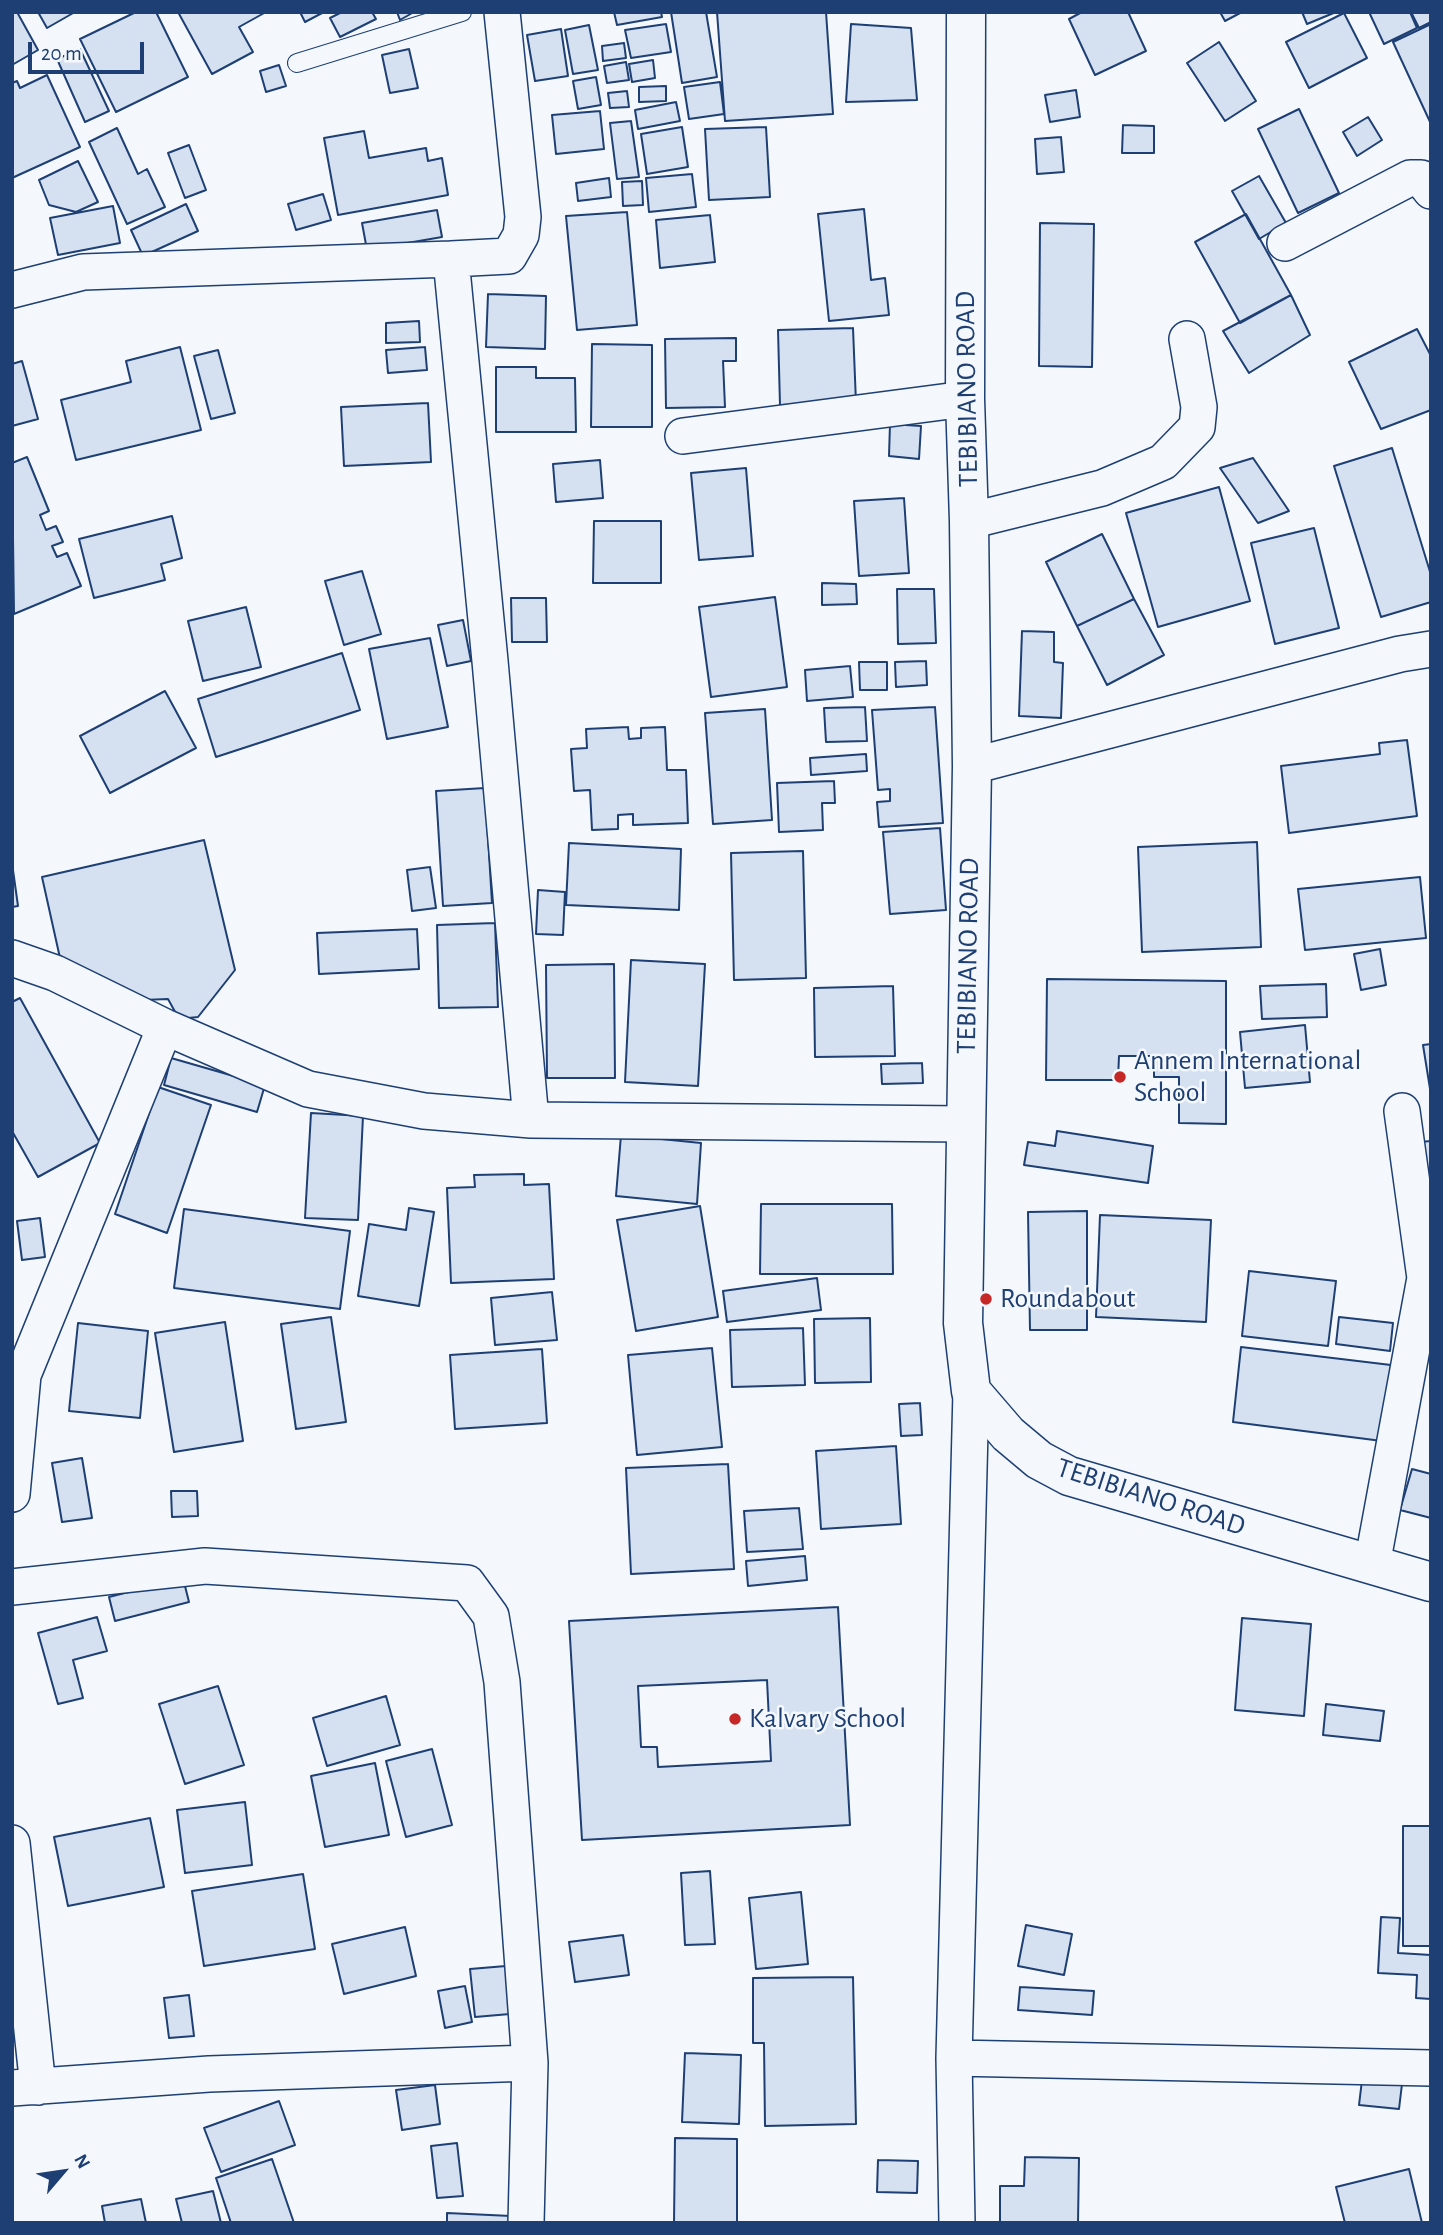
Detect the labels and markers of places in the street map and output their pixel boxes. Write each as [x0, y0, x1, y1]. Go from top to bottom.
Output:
place label: Annem International School [1134, 1044, 1361, 1110]
marker: Annem International School [1112, 1069, 1128, 1085]
place label: Roundabout [1000, 1282, 1136, 1316]
marker: Roundabout [978, 1291, 994, 1307]
place label: Kalvary School [749, 1702, 906, 1736]
marker: Kalvary School [727, 1711, 743, 1727]

